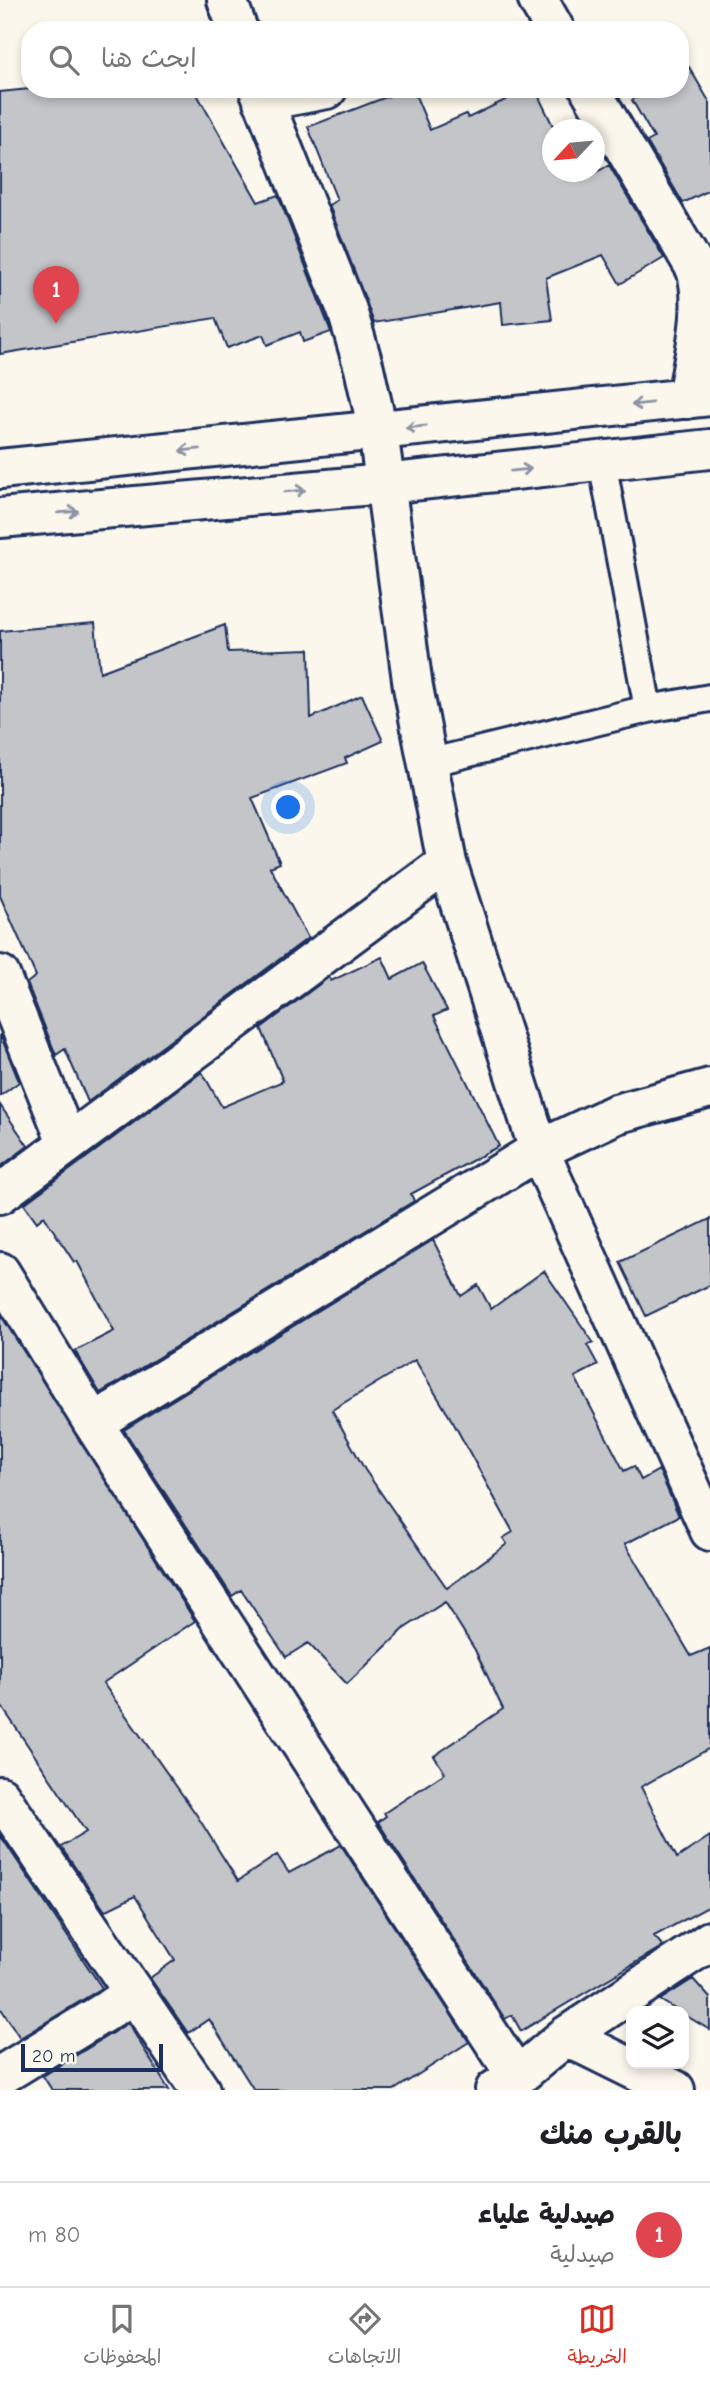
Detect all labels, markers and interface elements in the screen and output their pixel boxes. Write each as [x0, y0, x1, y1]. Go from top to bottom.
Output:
search box [21, 21, 689, 98]
icon: search [45, 41, 83, 79]
text: ابحث هنا [101, 44, 197, 74]
north arrow [542, 119, 605, 182]
pin: 1 [33, 266, 79, 324]
one-way arrow [631, 397, 654, 410]
one-way arrow [405, 421, 428, 434]
one-way arrow [179, 444, 201, 457]
one-way arrow [509, 463, 532, 476]
one-way arrow [283, 484, 305, 497]
one-way arrow [56, 505, 79, 518]
your location [271, 790, 305, 824]
map controls [626, 2006, 689, 2069]
button: layers [626, 2006, 689, 2069]
scale bar [21, 2041, 163, 2073]
text: 20 m [32, 2045, 76, 2067]
text: بالقرب منك [540, 2117, 682, 2152]
text: صيدلية علياء [478, 2200, 615, 2230]
text: 80 m [28, 2221, 81, 2248]
text: 1 [654, 2221, 664, 2248]
text: صيدلية [550, 2241, 615, 2268]
tab: المحفوظات [83, 2300, 161, 2373]
tab: الاتجاهات [328, 2300, 401, 2373]
tab: الخريطة [568, 2300, 627, 2373]

